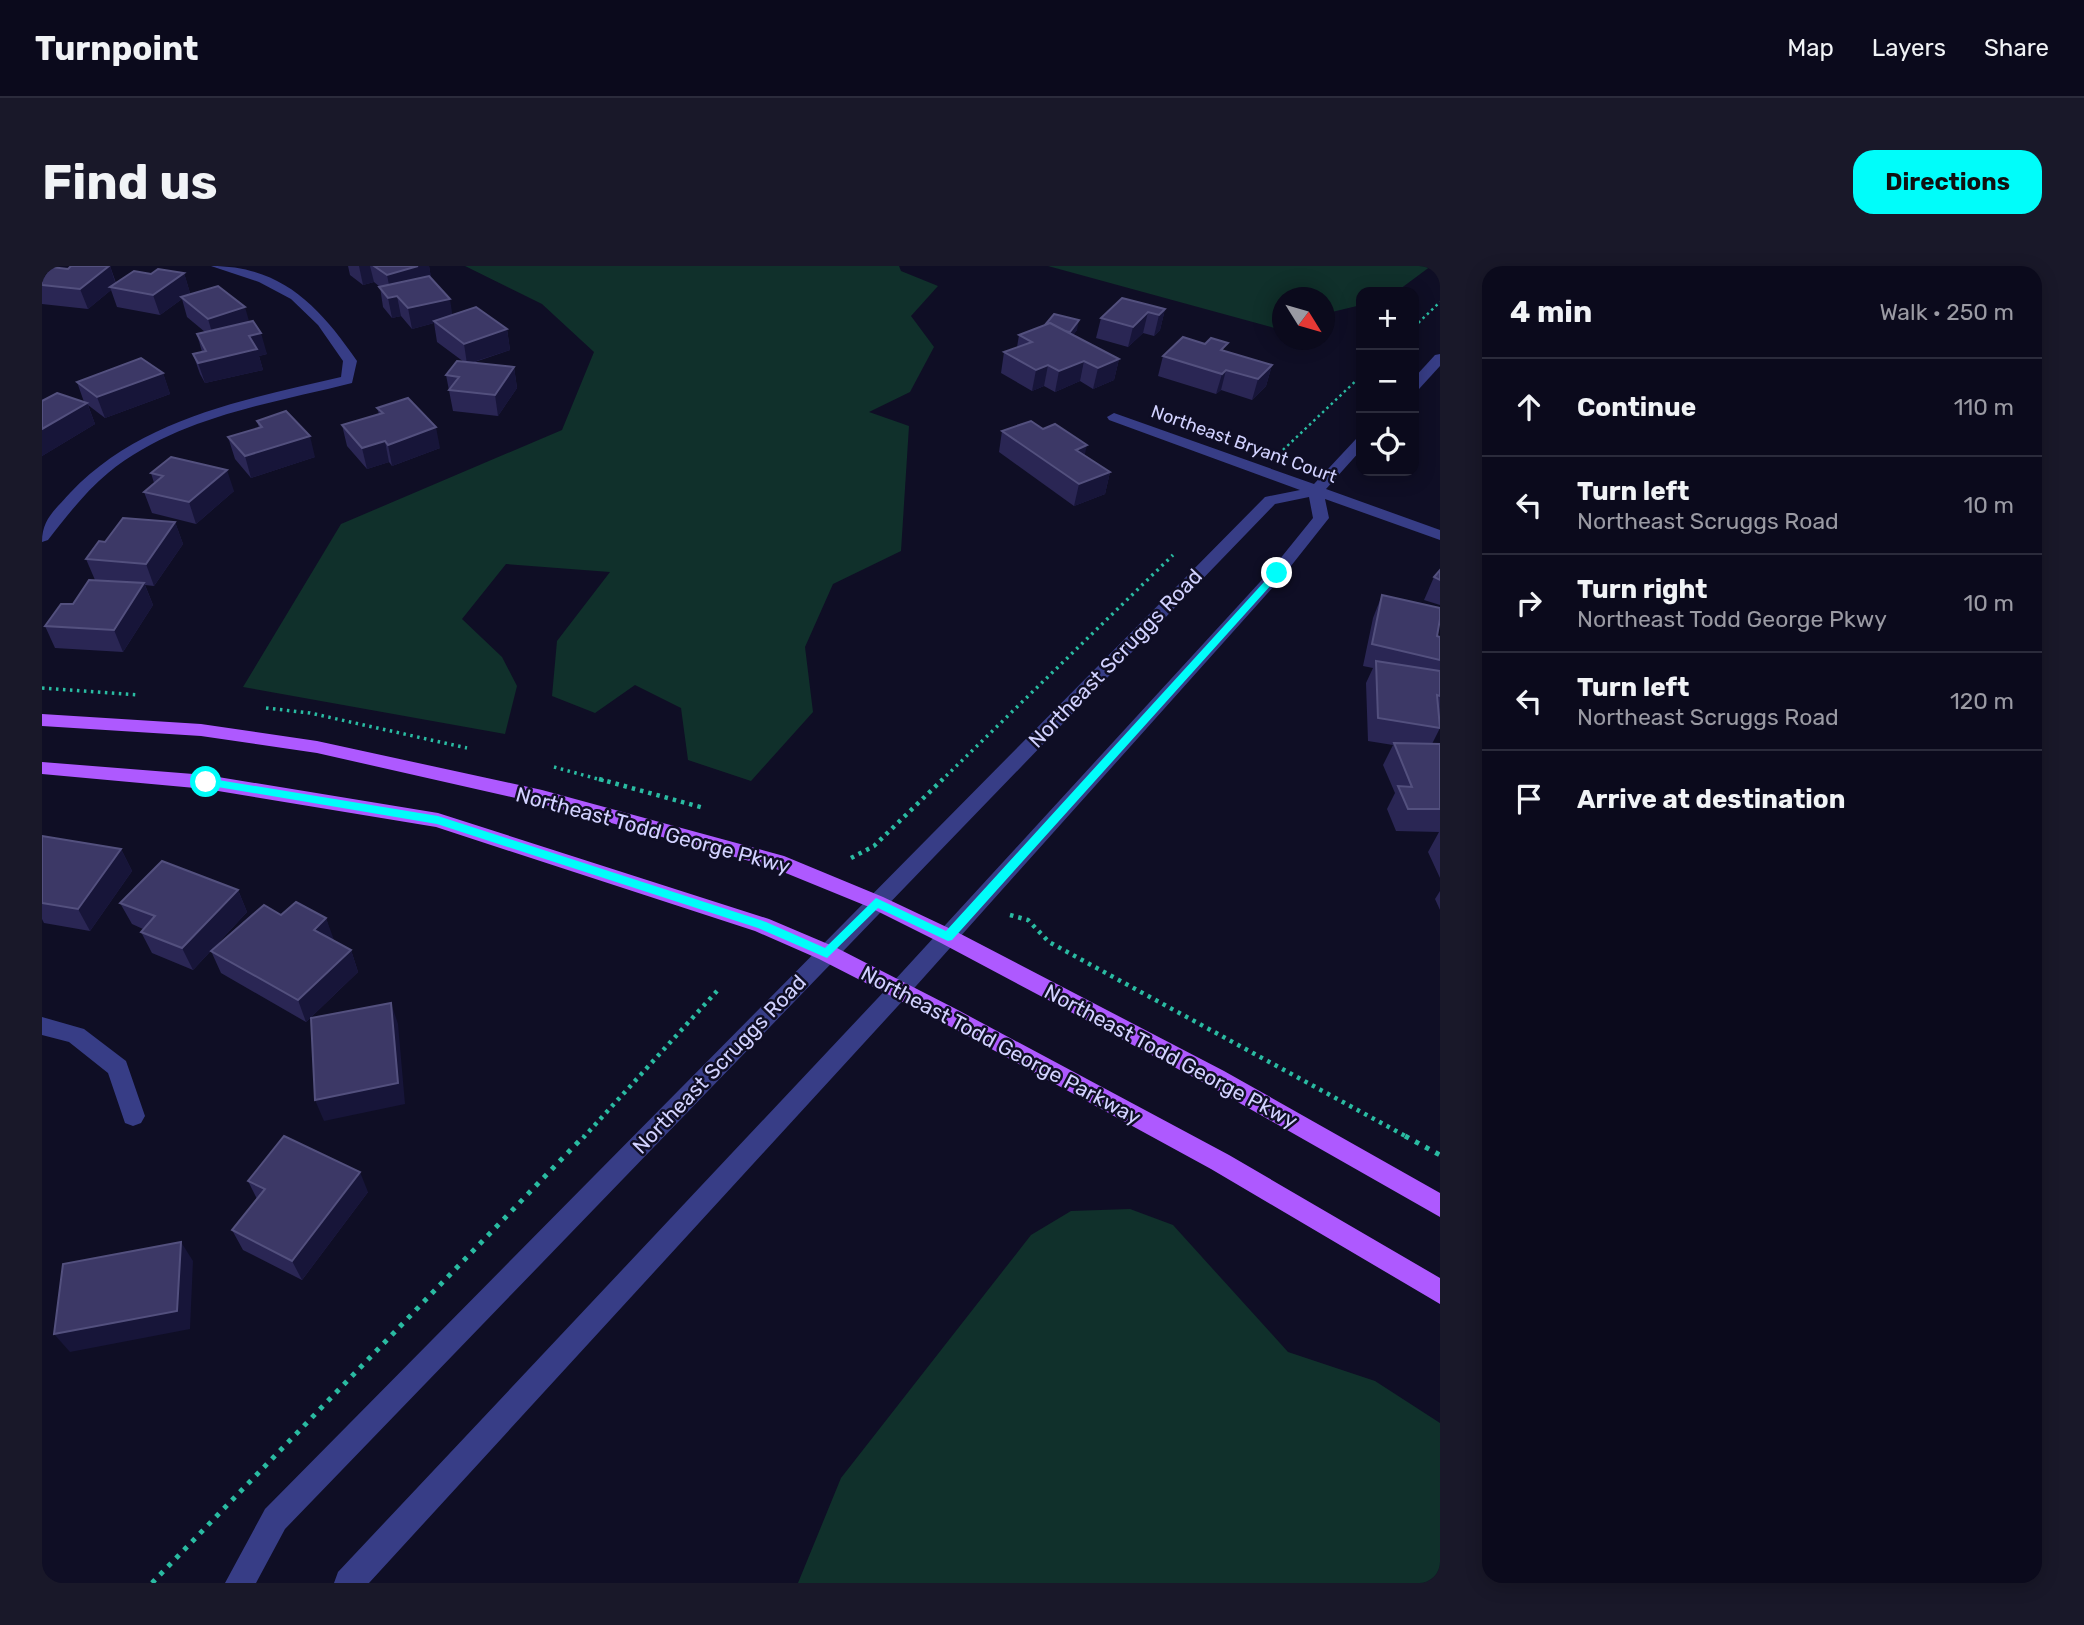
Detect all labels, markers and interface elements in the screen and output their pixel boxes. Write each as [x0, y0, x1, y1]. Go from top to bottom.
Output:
text: Turnpoint [35, 29, 198, 68]
text: Map [1787, 34, 1834, 62]
text: Layers [1872, 34, 1946, 62]
text: Share [1984, 34, 2049, 62]
button: Directions [1853, 150, 2042, 214]
text: Find us [42, 153, 218, 211]
north arrow [1272, 287, 1335, 350]
map controls [1356, 287, 1419, 476]
button: + [1356, 287, 1419, 350]
text: 4 min [1510, 294, 1592, 330]
text: Walk · 250 m [1879, 298, 2014, 326]
button: − [1356, 350, 1419, 413]
icon: ahead [1510, 388, 1548, 426]
text: Continue [1577, 392, 1696, 423]
text: 110 m [1954, 393, 2014, 421]
street label: Northeast Bryant Court [1148, 400, 1340, 488]
button: locate [1356, 413, 1419, 476]
text: Turn left [1577, 476, 1689, 507]
icon: left [1510, 486, 1548, 524]
text: 10 m [1963, 491, 2014, 519]
text: Northeast Scruggs Road [1577, 507, 1839, 535]
route end [1261, 557, 1292, 588]
street label: Northeast Scruggs Road [1023, 563, 1207, 753]
text: Turn right [1577, 574, 1707, 605]
icon: right [1510, 584, 1548, 622]
text: 10 m [1963, 589, 2014, 617]
text: Northeast Todd George Pkwy [1577, 605, 1887, 633]
text: Turn left [1577, 672, 1689, 703]
icon: left [1510, 682, 1548, 720]
text: 120 m [1950, 687, 2014, 715]
text: Northeast Scruggs Road [1577, 703, 1839, 731]
route start [190, 766, 221, 797]
icon: arrive [1510, 780, 1548, 818]
street label: Northeast Todd George Pkwy [513, 781, 793, 879]
text: Arrive at destination [1577, 784, 1845, 815]
street label: Northeast Todd George Parkway [857, 960, 1146, 1130]
street label: Northeast Scruggs Road [627, 969, 811, 1159]
street label: Northeast Todd George Pkwy [1040, 979, 1302, 1134]

